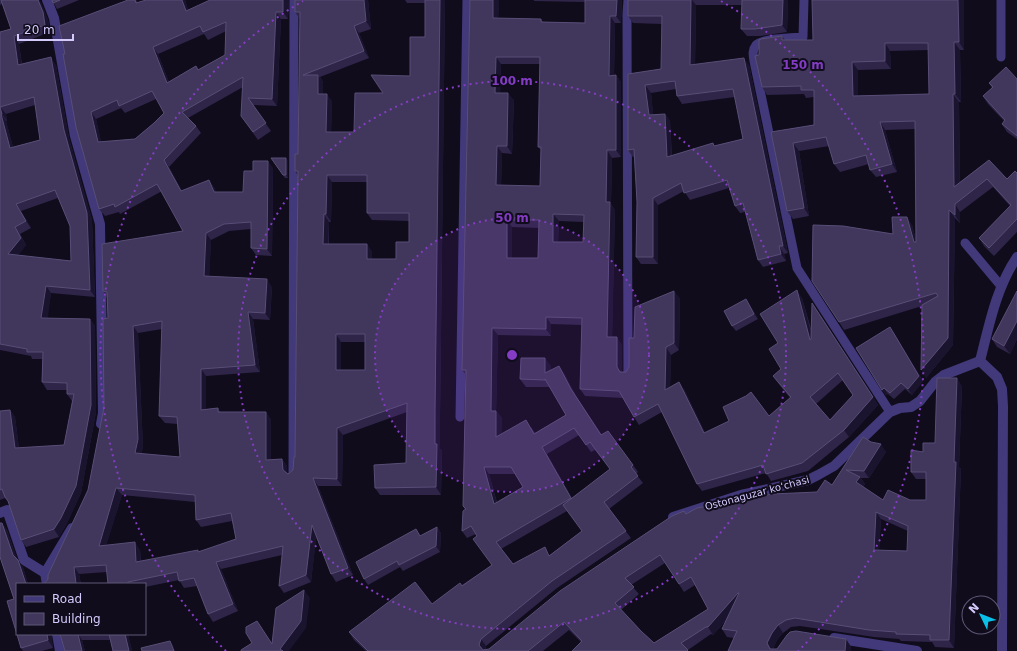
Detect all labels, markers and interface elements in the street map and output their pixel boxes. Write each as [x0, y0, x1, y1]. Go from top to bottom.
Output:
scale bar [18, 16, 73, 42]
text: 20 m [24, 23, 55, 37]
text: 150 m [782, 58, 824, 72]
text: 100 m [491, 74, 533, 88]
text: 50 m [495, 211, 529, 225]
centre of rings [505, 348, 519, 362]
street label: Ostonaguzar koʻchasi [704, 474, 810, 512]
legend [16, 583, 146, 635]
text: Road [52, 592, 82, 606]
north arrow [961, 595, 1001, 635]
text: N [966, 601, 982, 616]
text: Building [52, 612, 101, 626]

